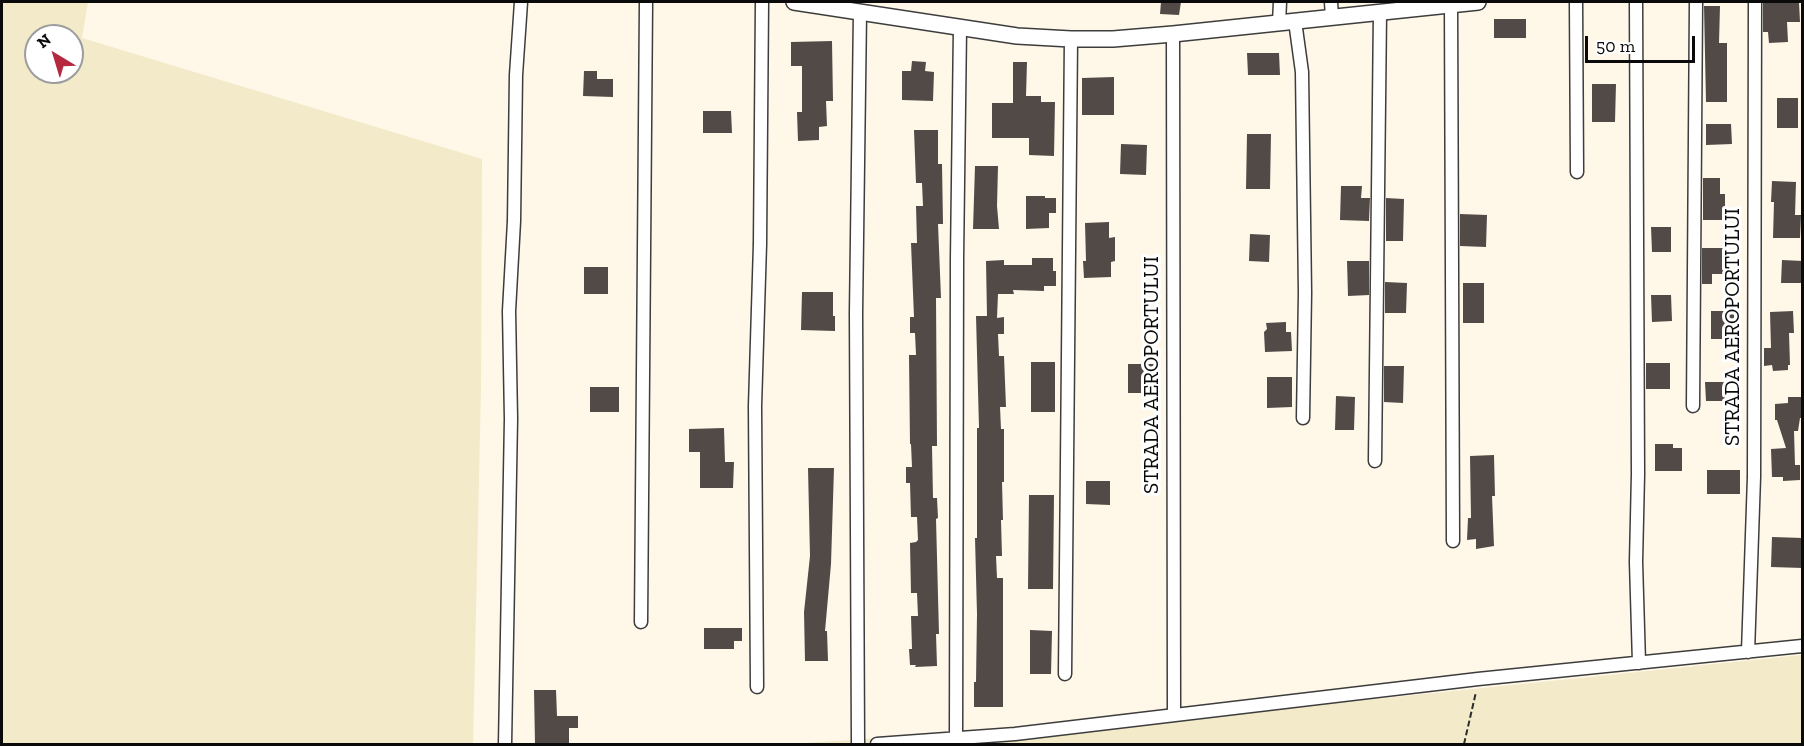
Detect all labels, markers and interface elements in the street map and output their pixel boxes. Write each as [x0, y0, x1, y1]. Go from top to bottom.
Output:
north arrow [24, 24, 84, 84]
scale bar [1588, 24, 1698, 62]
text: N [33, 30, 54, 52]
text: 50 m [1596, 35, 1635, 57]
street label: STRADA AEROPORTULUI [1720, 208, 1746, 446]
street label: STRADA AEROPORTULUI [1139, 256, 1165, 494]

